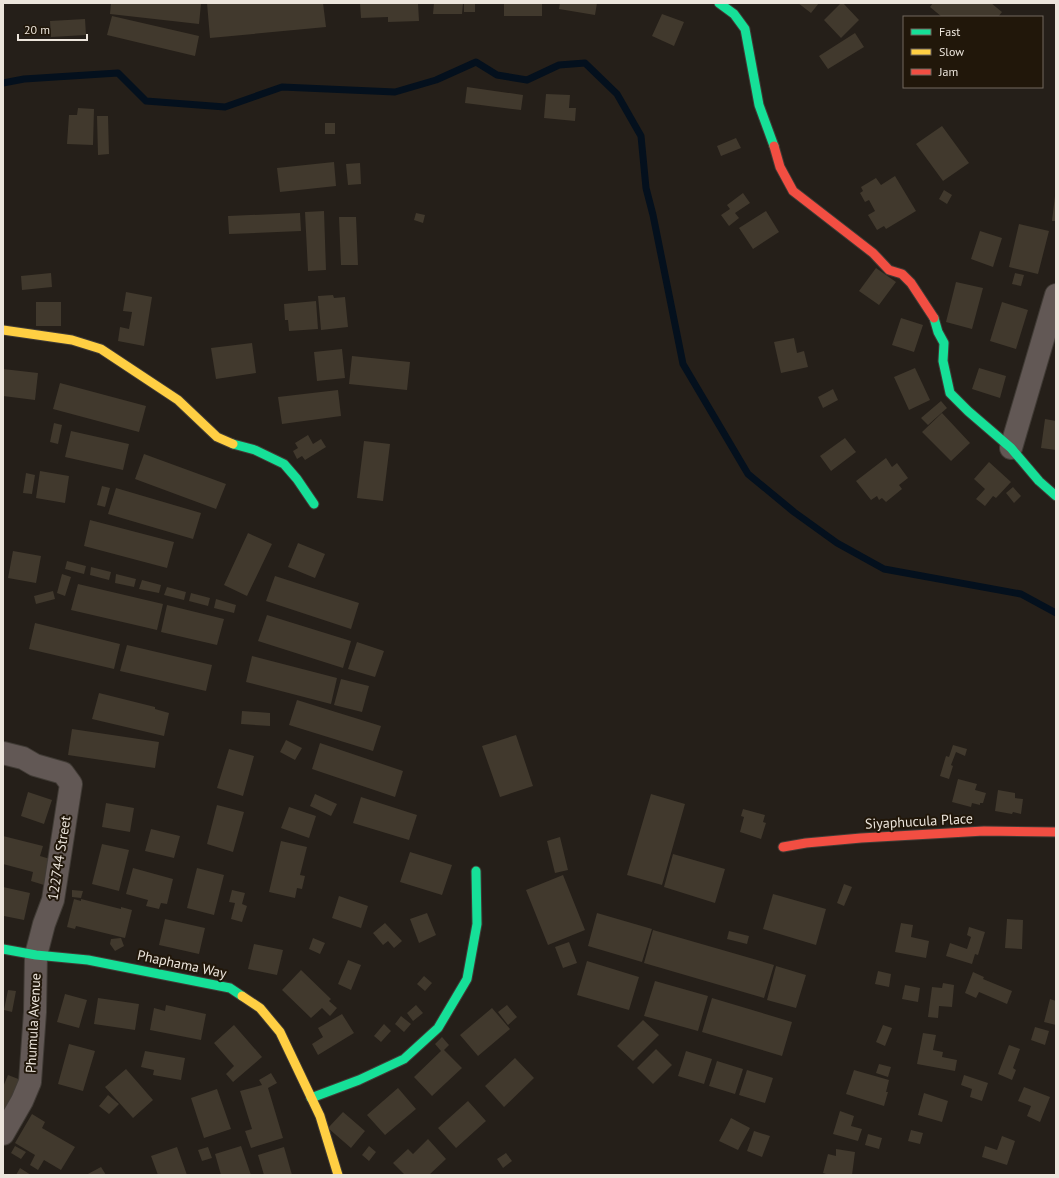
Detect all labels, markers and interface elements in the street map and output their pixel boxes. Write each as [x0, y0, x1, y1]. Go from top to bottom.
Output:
scale bar [18, 16, 87, 42]
legend [903, 16, 1043, 88]
text: 20 m [24, 22, 50, 37]
text: Fast [939, 24, 960, 39]
text: Slow [939, 44, 964, 59]
text: Jam [938, 64, 958, 79]
street label: Siyaphucula Place [865, 809, 973, 833]
street label: 122744 Street [43, 814, 75, 902]
street label: Phaphama Way [136, 946, 229, 982]
street label: Phumula Avenue [21, 973, 45, 1073]

